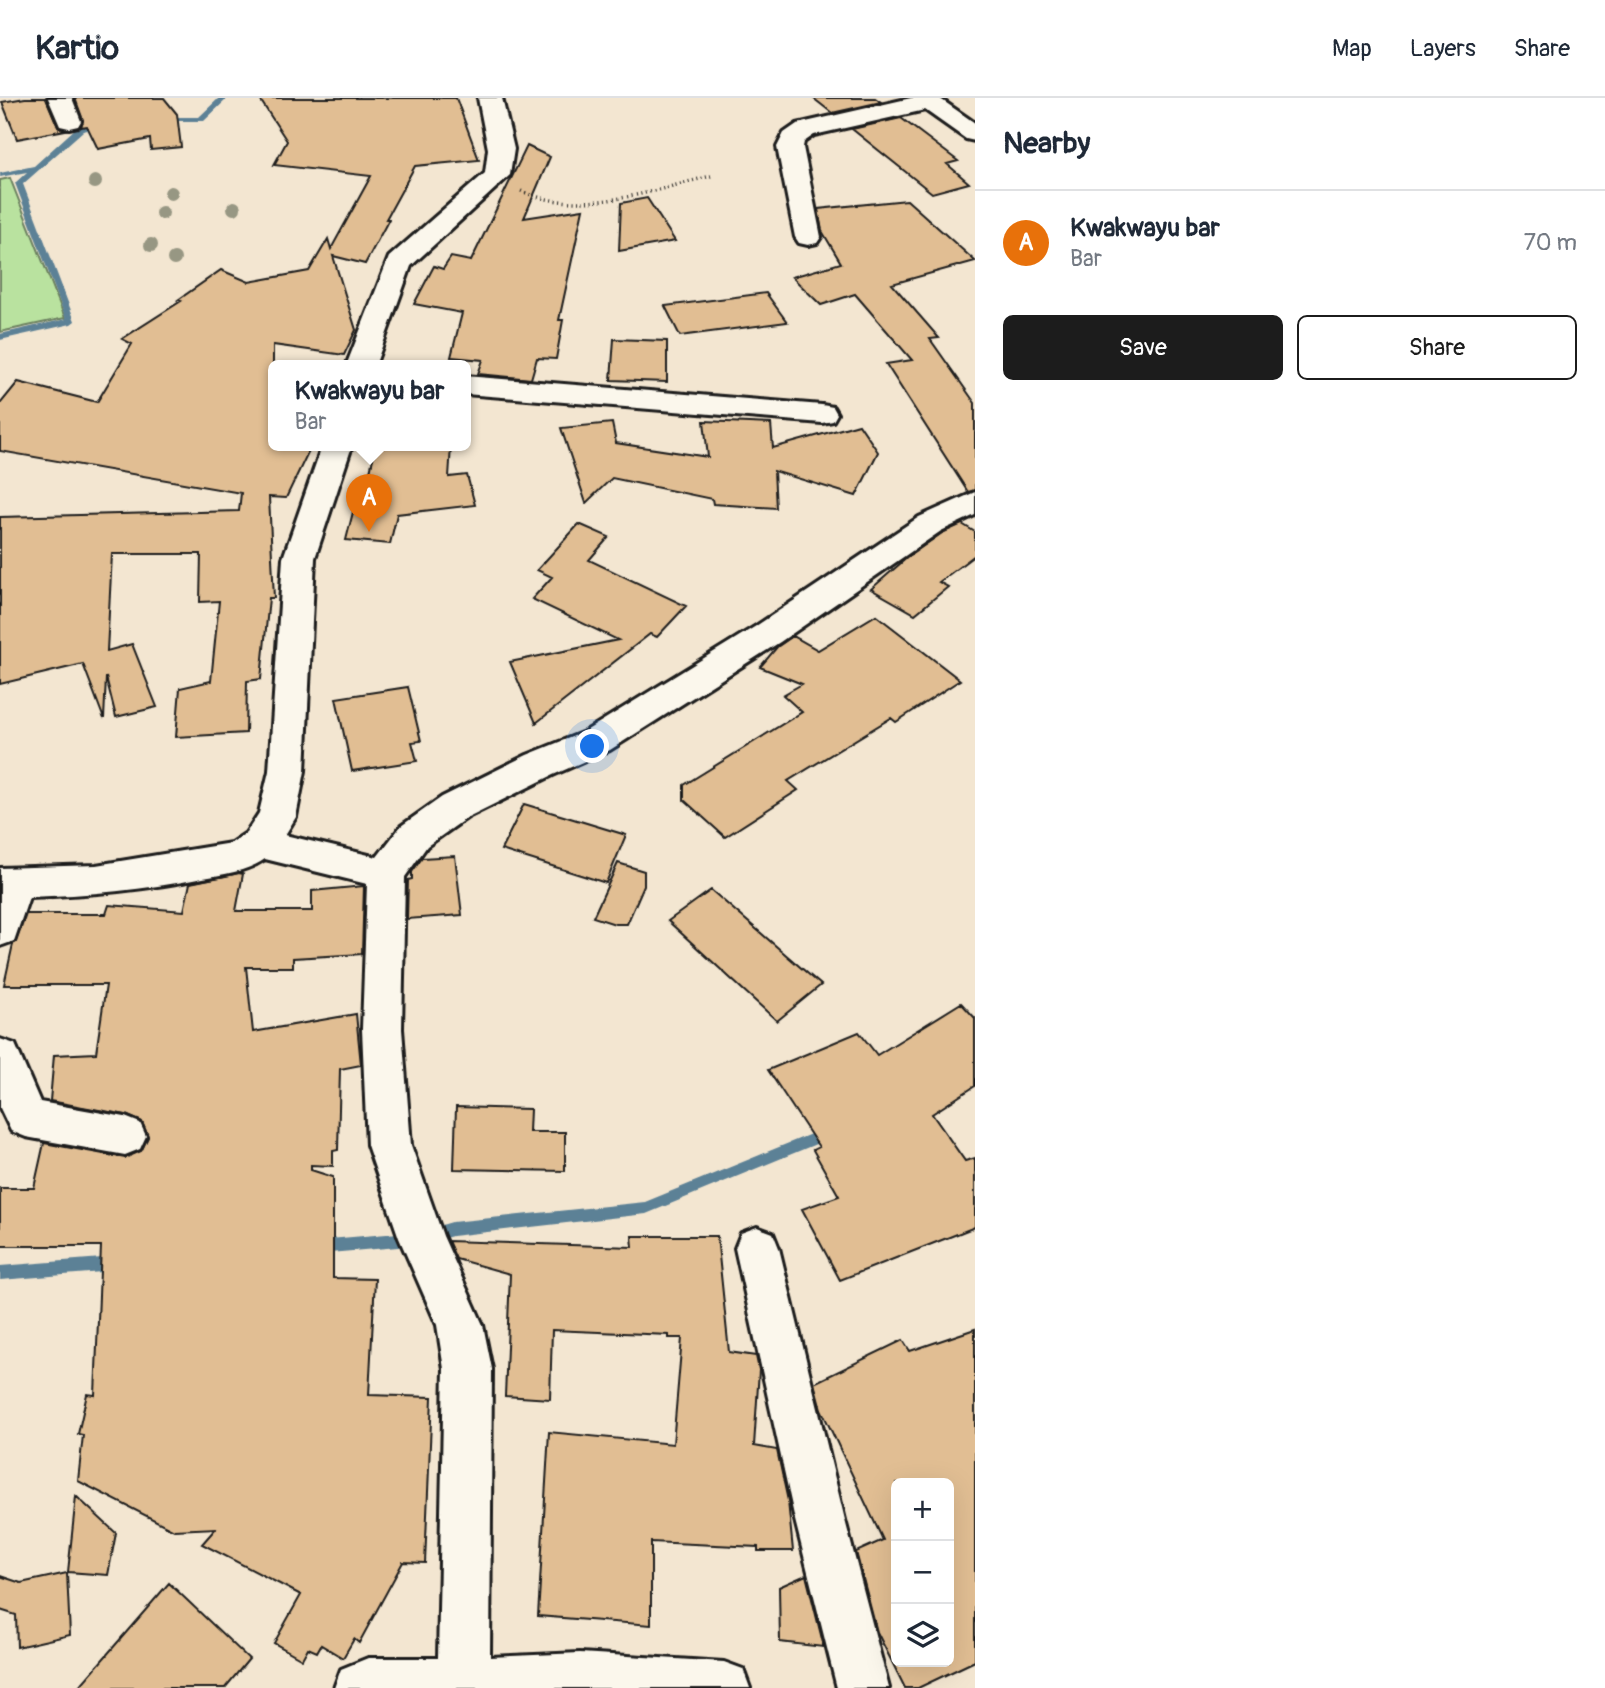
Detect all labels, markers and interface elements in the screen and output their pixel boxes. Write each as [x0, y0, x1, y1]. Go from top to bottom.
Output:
text: Kartio [35, 28, 119, 69]
text: Map [1332, 34, 1372, 63]
text: Layers [1410, 34, 1476, 63]
text: Share [1514, 34, 1570, 63]
text: Nearby [1003, 125, 1090, 162]
text: Kwakwayu bar [1070, 212, 1220, 244]
text: A [1019, 228, 1033, 257]
text: 70 m [1524, 228, 1577, 257]
text: Bar [1070, 244, 1102, 273]
button: Save [1003, 315, 1283, 380]
button: Share [1297, 315, 1577, 380]
popup [268, 360, 471, 451]
text: Kwakwayu bar [295, 375, 444, 407]
text: Bar [295, 407, 327, 436]
pin: A [346, 474, 392, 532]
your location [575, 729, 609, 763]
map controls [891, 1478, 954, 1667]
button: + [891, 1478, 954, 1541]
button: − [891, 1541, 954, 1604]
button: layers [891, 1604, 954, 1667]

